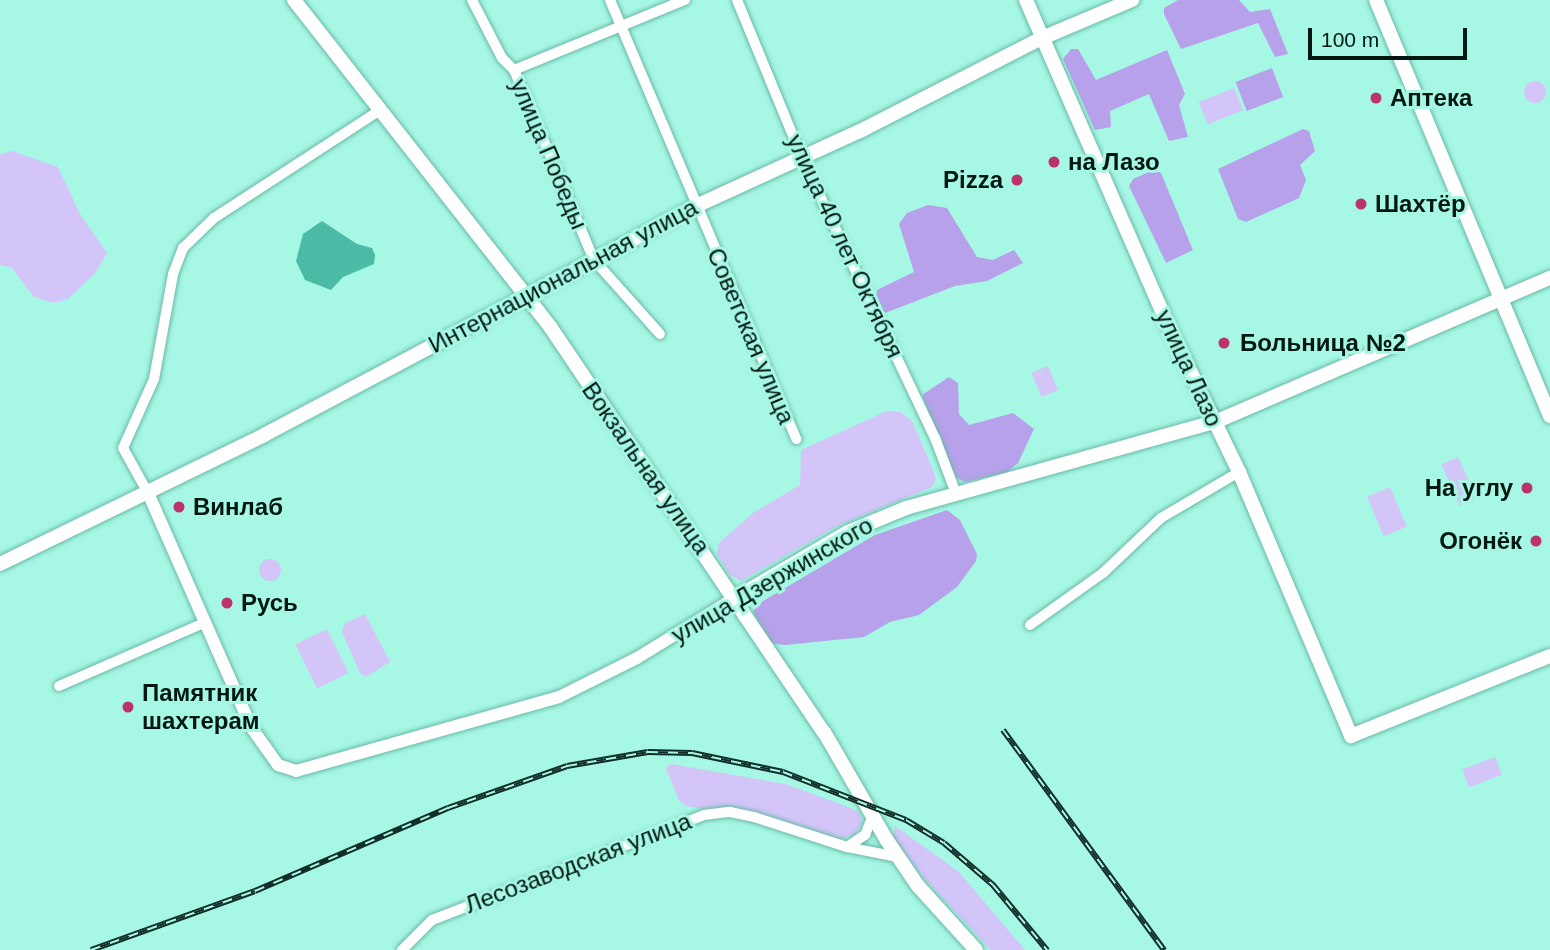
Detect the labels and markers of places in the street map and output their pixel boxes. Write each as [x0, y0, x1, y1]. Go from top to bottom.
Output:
place label: Аптека [1390, 84, 1472, 112]
marker: Аптека [1368, 90, 1384, 106]
place label: на Лазо [1068, 148, 1160, 176]
marker: на Лазо [1046, 154, 1062, 170]
place label: Pizza [943, 166, 1003, 194]
marker: Pizza [1009, 172, 1025, 188]
place label: Шахтёр [1375, 190, 1466, 218]
marker: Шахтёр [1353, 196, 1369, 212]
place label: Больница №2 [1240, 329, 1406, 357]
marker: Больница №2 [1214, 333, 1234, 353]
place label: На углу [1425, 474, 1513, 502]
marker: На углу [1519, 480, 1535, 496]
place label: Винлаб [193, 493, 283, 521]
marker: Винлаб [171, 499, 187, 515]
place label: Огонёк [1439, 527, 1522, 555]
marker: Огонёк [1528, 533, 1544, 549]
place label: Русь [241, 589, 298, 617]
marker: Русь [219, 595, 235, 611]
place label: Памятник шахтерам [142, 679, 260, 735]
marker: Памятник шахтерам [120, 699, 136, 715]

